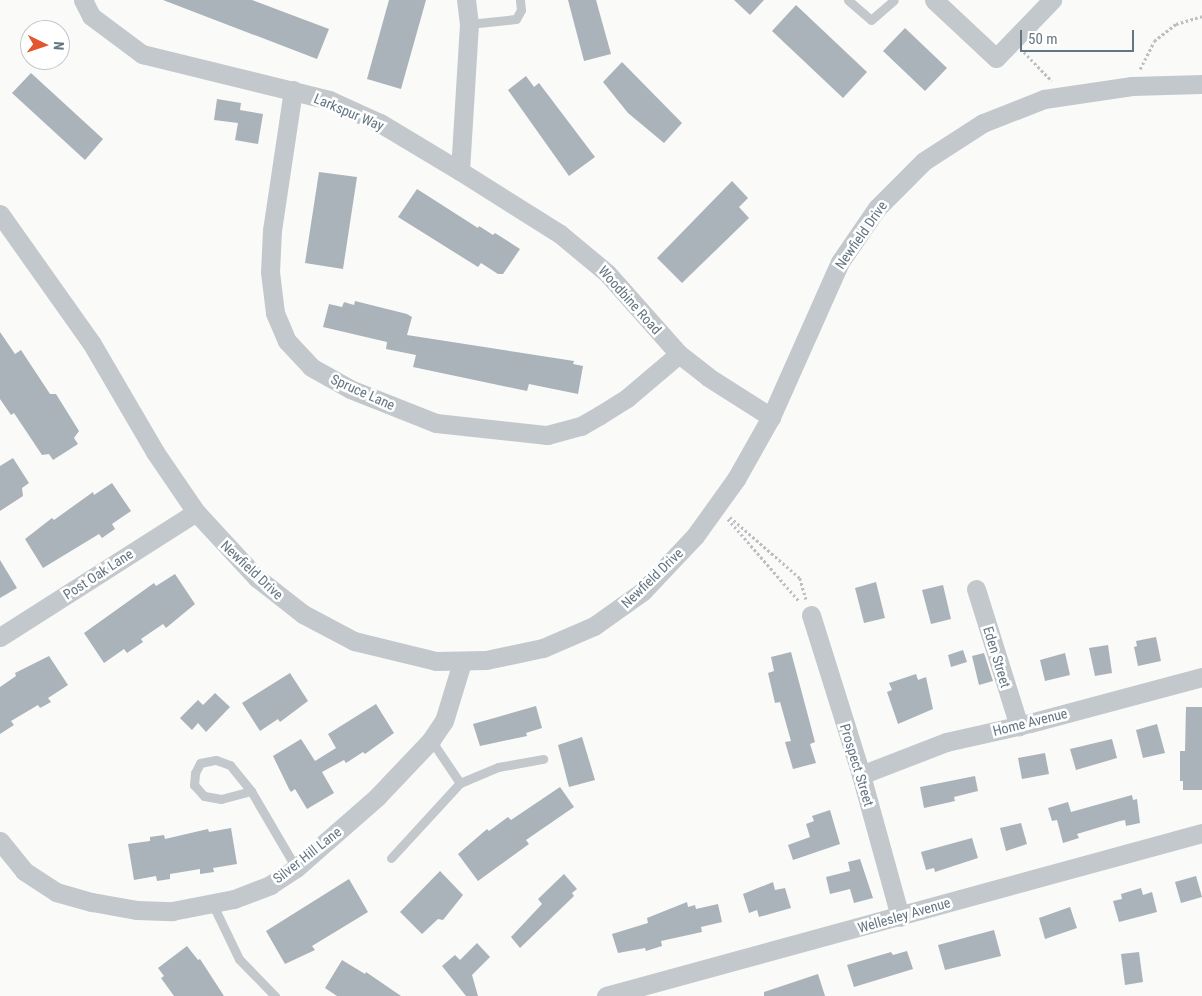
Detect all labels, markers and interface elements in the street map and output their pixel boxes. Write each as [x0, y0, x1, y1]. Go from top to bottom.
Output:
north arrow [20, 20, 70, 70]
scale bar [1022, 20, 1136, 52]
text: 50 m [1028, 30, 1058, 48]
text: N [51, 41, 67, 51]
street label: Larkspur Way [311, 90, 387, 134]
street label: Newfield Drive [831, 198, 891, 272]
street label: Woodbine Road [595, 262, 665, 338]
street label: Spruce Lane [328, 370, 398, 414]
street label: Newfield Drive [217, 537, 287, 603]
street label: Newfield Drive [618, 544, 686, 612]
street label: Post Oak Lane [60, 545, 136, 603]
street label: Eden Street [980, 624, 1014, 690]
street label: Home Avenue [991, 705, 1069, 739]
street label: Prospect Street [836, 722, 878, 808]
street label: Silver Hill Lane [270, 823, 344, 887]
street label: Wellesley Avenue [856, 894, 952, 936]

